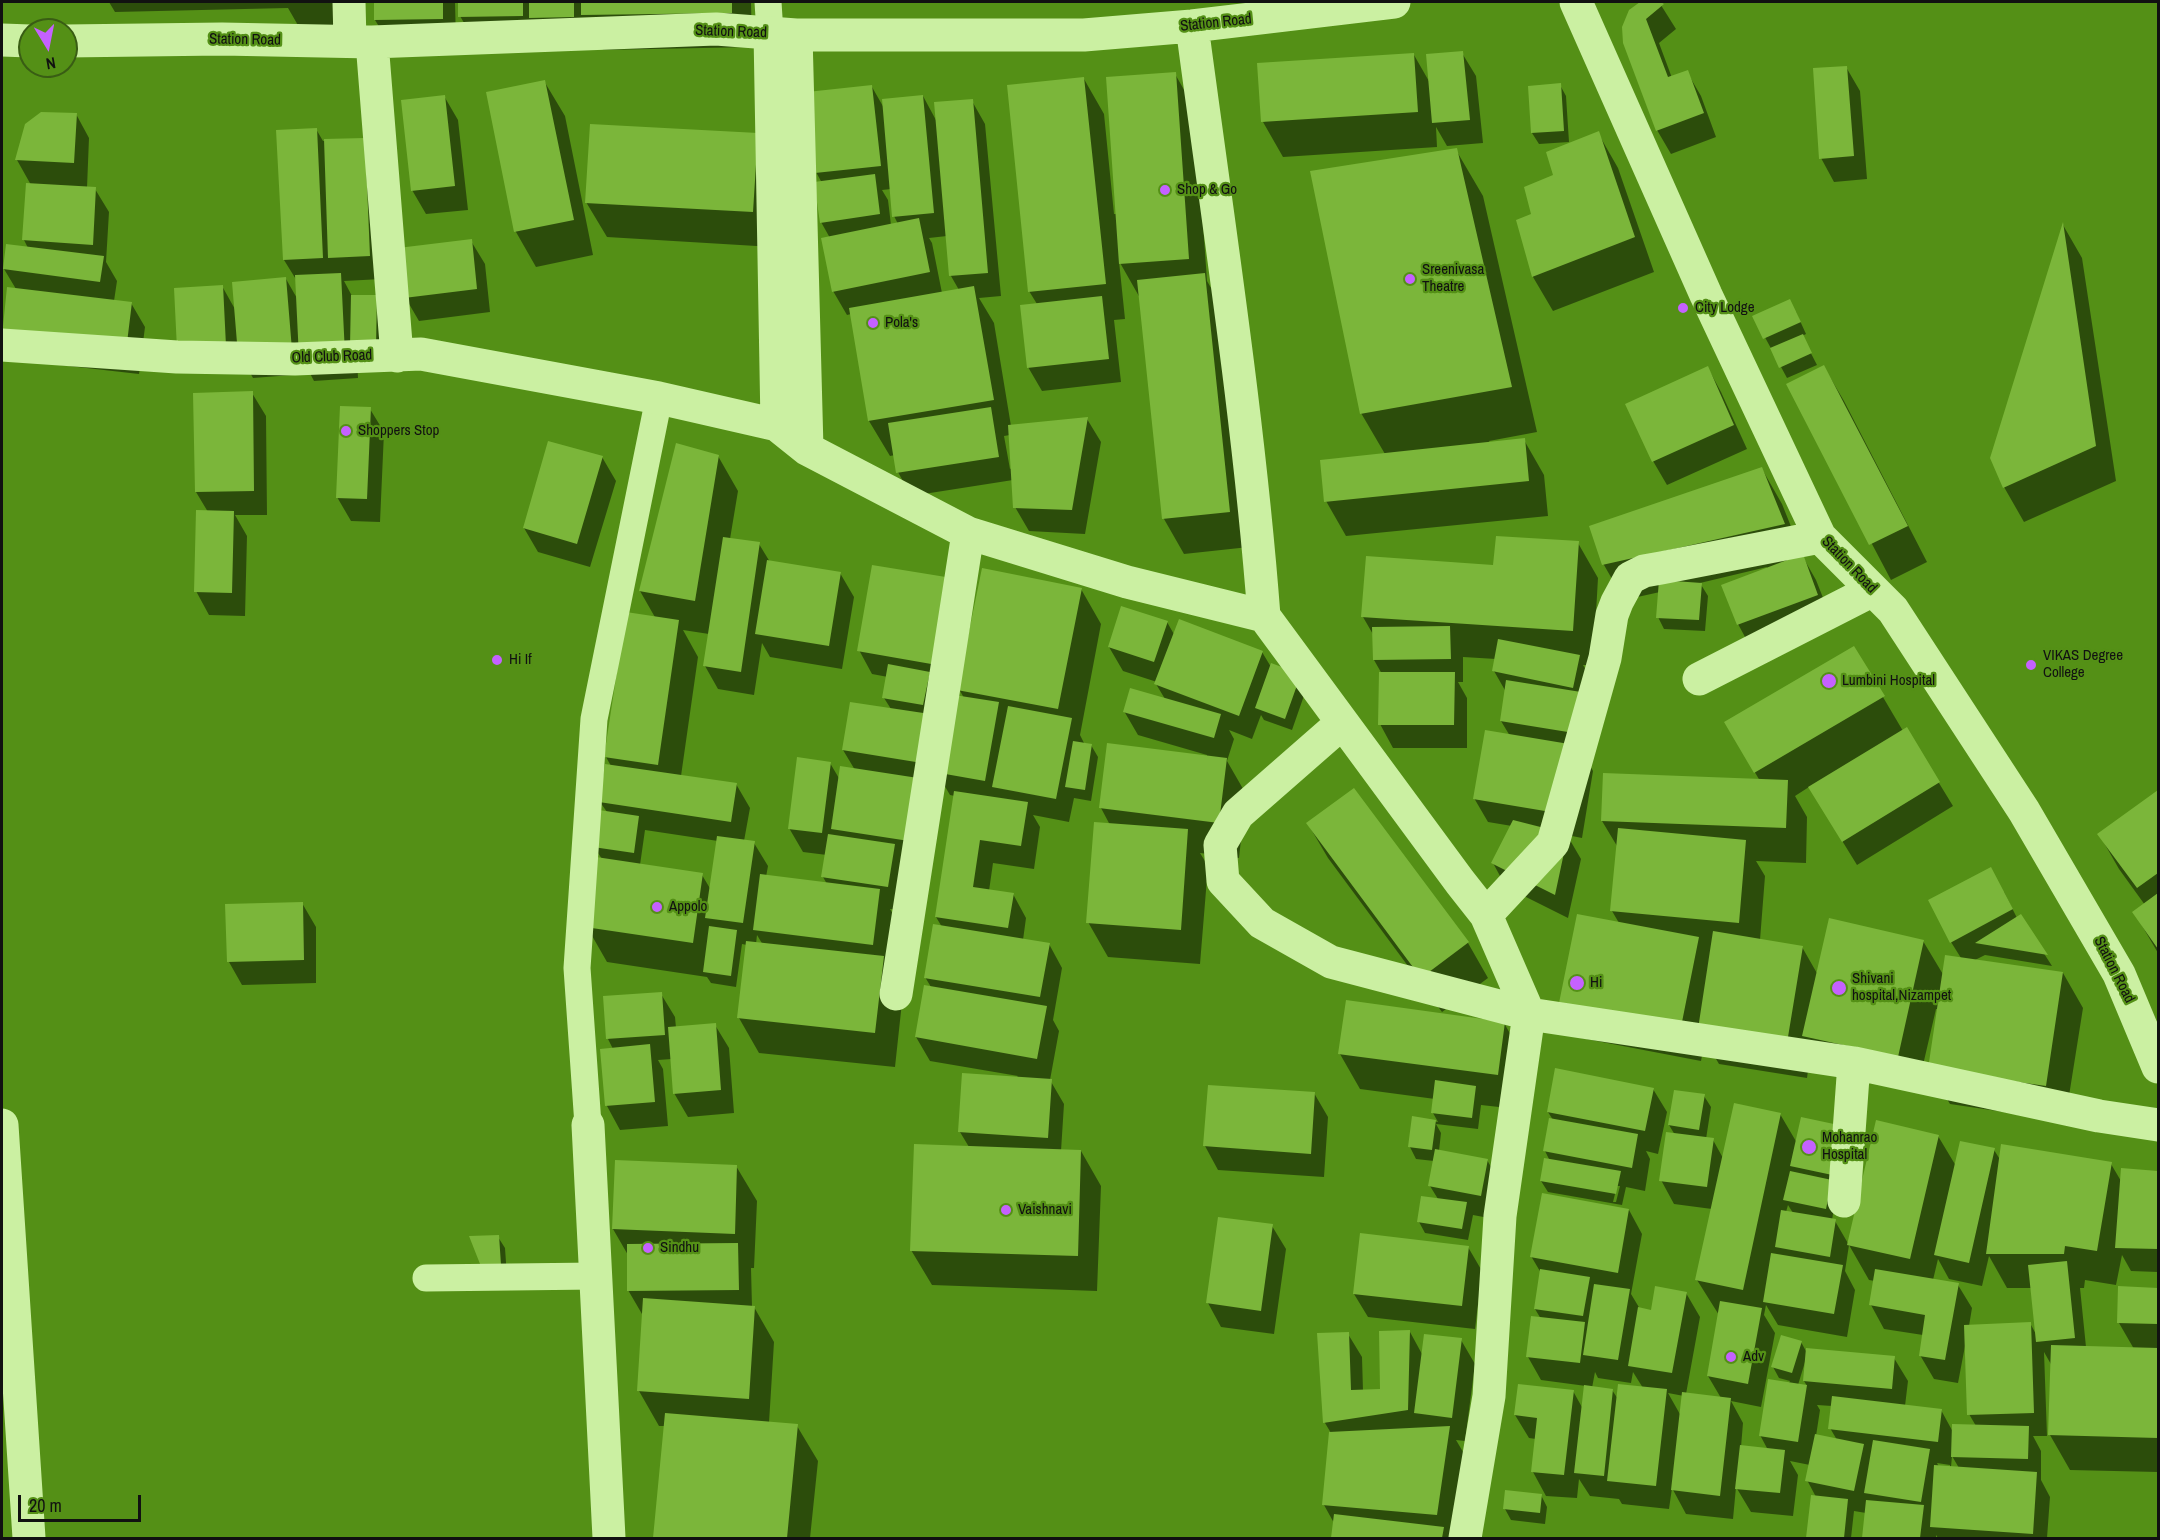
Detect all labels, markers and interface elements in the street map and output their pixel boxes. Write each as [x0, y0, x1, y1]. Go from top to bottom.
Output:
street label: Station Road [1179, 10, 1253, 36]
north arrow [18, 18, 78, 78]
street label: Station Road [695, 22, 767, 42]
street label: Station Road [209, 30, 281, 50]
text: N [44, 52, 57, 75]
place label: Shop & Go [1177, 181, 1237, 199]
marker: Shop & Go [1158, 183, 1172, 197]
place label: Sreenivasa Theatre [1422, 261, 1484, 296]
marker: Sreenivasa Theatre [1403, 272, 1417, 286]
place label: City Lodge [1695, 299, 1754, 317]
marker: City Lodge [1676, 301, 1690, 315]
place label: Pola's [885, 314, 918, 332]
marker: Pola's [866, 316, 880, 330]
street label: Old Club Road [291, 347, 373, 367]
place label: Shoppers Stop [358, 422, 439, 440]
marker: Shoppers Stop [339, 424, 353, 438]
street label: Station Road [1818, 533, 1880, 597]
place label: VIKAS Degree College [2043, 647, 2123, 682]
place label: Hi If [509, 651, 532, 669]
marker: Hi If [490, 653, 504, 667]
marker: VIKAS Degree College [2024, 658, 2038, 672]
marker: Lumbini Hospital [1820, 672, 1838, 690]
place label: Lumbini Hospital [1842, 672, 1935, 690]
place label: Appolo [669, 898, 707, 916]
marker: Appolo [650, 900, 664, 914]
street label: Station Road [2090, 934, 2138, 1006]
place label: Shivani hospital,Nizampet [1852, 970, 1951, 1005]
marker: Hi [1568, 974, 1586, 992]
place label: Hi [1590, 974, 1602, 992]
marker: Shivani hospital,Nizampet [1830, 979, 1848, 997]
place label: Mohanrao Hospital [1822, 1129, 1877, 1164]
marker: Mohanrao Hospital [1800, 1138, 1818, 1156]
place label: Vaishnavi [1018, 1201, 1072, 1219]
marker: Vaishnavi [999, 1203, 1013, 1217]
place label: Sindhu [660, 1239, 699, 1257]
marker: Sindhu [641, 1241, 655, 1255]
place label: Adv [1743, 1348, 1764, 1366]
marker: Adv [1724, 1350, 1738, 1364]
scale bar [21, 1483, 144, 1521]
text: 20 m [29, 1493, 62, 1518]

